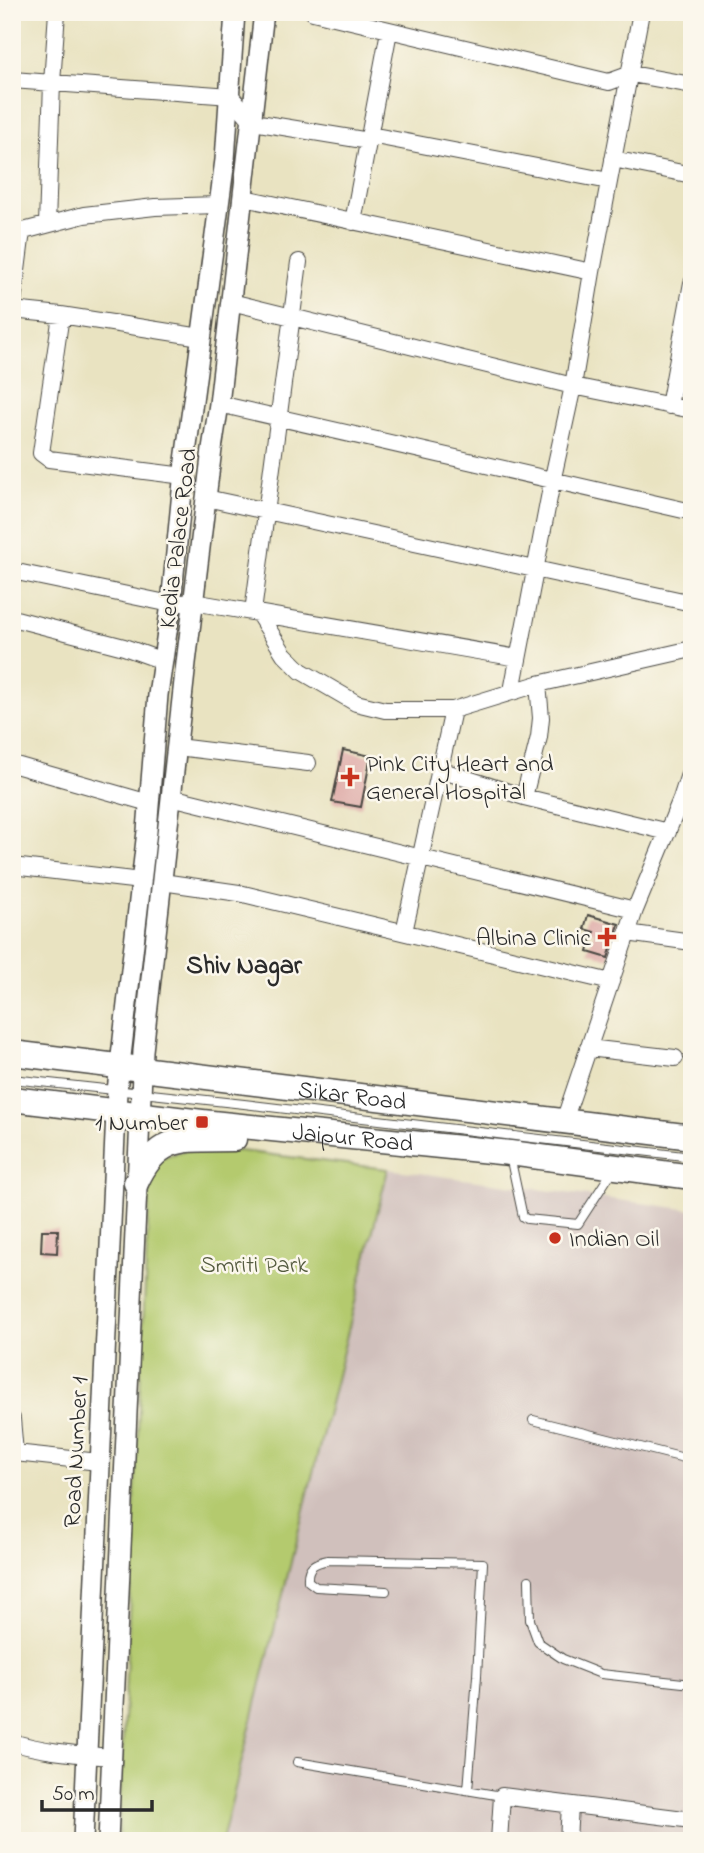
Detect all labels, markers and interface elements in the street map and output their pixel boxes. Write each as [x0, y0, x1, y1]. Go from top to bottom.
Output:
street label: Kedia Palace Road [151, 446, 208, 630]
place label: Pink City Heart and General Hospital [366, 748, 554, 811]
marker: Pink City Heart and General Hospital [340, 767, 360, 787]
place label: Albina Clinic [476, 922, 591, 957]
marker: Albina Clinic [597, 927, 617, 947]
district label: Shiv Nagar [186, 948, 303, 987]
street label: Sikar Road [296, 1073, 409, 1122]
place label: 1 Number [95, 1107, 189, 1142]
marker: 1 Number [194, 1114, 210, 1130]
street label: Jaipur Road [290, 1116, 415, 1163]
place label: Indian Oil [569, 1223, 659, 1258]
marker: Indian Oil [547, 1230, 563, 1246]
park label: Smriti Park [200, 1249, 308, 1284]
street label: Road Number 1 [56, 1375, 99, 1529]
scale bar [42, 1769, 152, 1813]
text: 50 m [52, 1780, 95, 1810]

